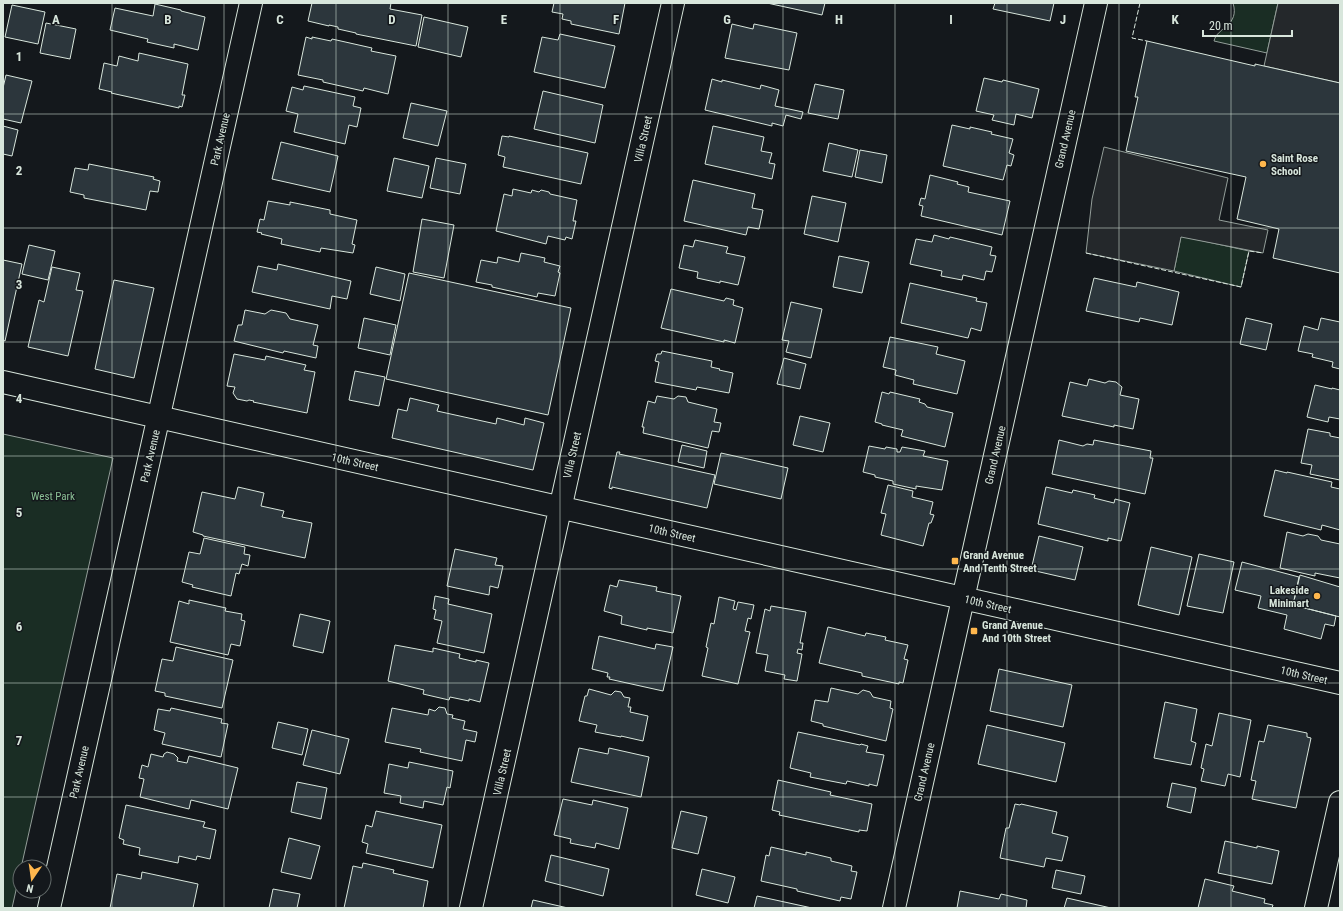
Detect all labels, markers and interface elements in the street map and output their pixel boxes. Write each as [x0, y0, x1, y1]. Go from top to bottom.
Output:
text: A [52, 12, 60, 27]
text: B [164, 12, 172, 27]
text: C [276, 12, 284, 27]
text: D [388, 12, 396, 27]
text: E [501, 12, 508, 27]
text: F [613, 12, 619, 27]
text: G [723, 12, 731, 27]
text: H [835, 12, 843, 27]
text: I [949, 12, 953, 27]
text: J [1060, 12, 1066, 27]
text: K [1171, 12, 1179, 27]
scale bar [1203, 12, 1292, 38]
text: 20 m [1209, 19, 1233, 33]
text: 1 [16, 49, 22, 64]
street label: Grand Avenue [1052, 108, 1079, 170]
street label: Park Avenue [208, 111, 233, 167]
street label: Villa Street [632, 115, 655, 164]
place label: Saint Rose School [1271, 152, 1318, 178]
marker: Saint Rose School [1258, 159, 1268, 169]
text: 2 [16, 163, 23, 178]
text: 3 [16, 277, 22, 292]
text: 4 [16, 391, 23, 406]
street label: Grand Avenue [982, 424, 1009, 486]
street label: Park Avenue [138, 428, 163, 484]
street label: Villa Street [561, 431, 584, 480]
street label: 10th Street [330, 451, 380, 474]
park label: West Park [31, 490, 75, 503]
text: 5 [16, 505, 23, 520]
street label: 10th Street [647, 522, 697, 545]
place label: Grand Avenue And Tenth Street [963, 549, 1037, 575]
marker: Grand Avenue And Tenth Street [950, 556, 960, 566]
place label: Lakeside Minimart [1269, 584, 1310, 610]
marker: Lakeside Minimart [1312, 591, 1322, 601]
street label: 10th Street [963, 593, 1013, 616]
text: 6 [16, 619, 23, 634]
place label: Grand Avenue And 10th Street [982, 619, 1052, 645]
marker: Grand Avenue And 10th Street [969, 626, 979, 636]
street label: 10th Street [1279, 664, 1329, 687]
text: 7 [16, 733, 23, 748]
street label: Grand Avenue [911, 741, 938, 803]
street label: Park Avenue [67, 744, 92, 800]
street label: Villa Street [491, 748, 514, 797]
north arrow [12, 859, 52, 899]
text: N [25, 881, 35, 895]

